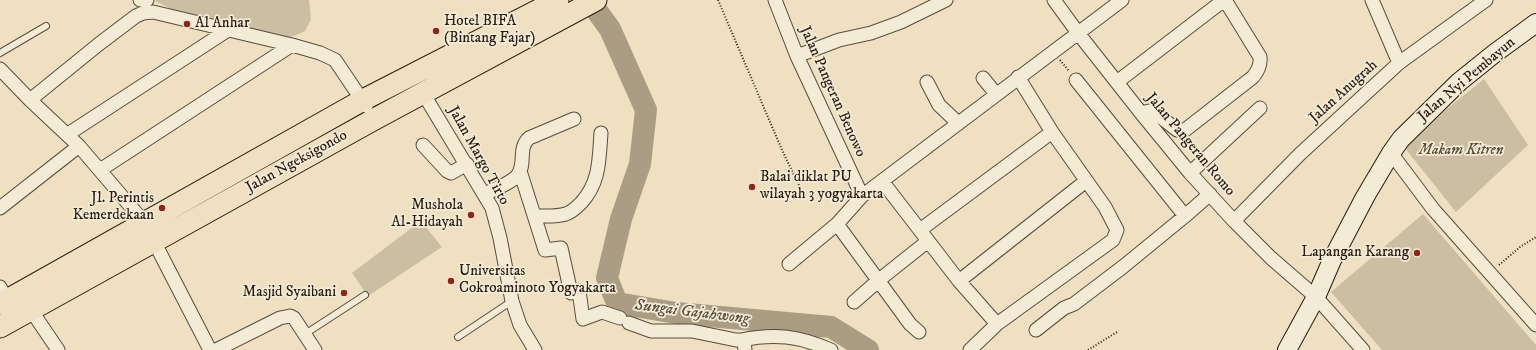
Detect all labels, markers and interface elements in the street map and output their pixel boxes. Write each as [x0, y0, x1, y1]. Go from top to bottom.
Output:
place label: Hotel BIFA (Bintang Fajar) [444, 13, 535, 48]
place label: Al Anhar [195, 15, 249, 33]
marker: Al Anhar [182, 19, 192, 29]
street label: Jalan Pangeran Benowo [795, 24, 869, 160]
marker: Hotel BIFA (Bintang Fajar) [431, 26, 441, 36]
street label: Jalan Nyi Pembayun [1415, 34, 1519, 126]
street label: Jalan Anugrah [1306, 57, 1382, 127]
street label: Jalan Pangeran Romo [1142, 90, 1238, 200]
street label: Jalan Margo Tirto [443, 103, 513, 209]
street label: Jalan Ngeksigondo [243, 127, 351, 197]
park label: Makam Kitren [1419, 142, 1503, 160]
place label: Balai diklat PU wilayah 3 yogyakarta [760, 169, 883, 204]
marker: Balai diklat PU wilayah 3 yogyakarta [747, 182, 757, 192]
place label: Jl. Perintis Kemerdekaan [73, 190, 154, 225]
place label: Mushola Al-Hidayah [391, 197, 463, 232]
marker: Jl. Perintis Kemerdekaan [157, 203, 167, 213]
marker: Mushola Al-Hidayah [466, 210, 476, 220]
place label: Lapangan Karang [1301, 244, 1409, 262]
marker: Lapangan Karang [1412, 248, 1422, 258]
place label: Universitas Cokroaminoto Yogyakarta [459, 263, 616, 298]
marker: Universitas Cokroaminoto Yogyakarta [446, 276, 456, 286]
place label: Masjid Syaibani [243, 284, 336, 302]
marker: Masjid Syaibani [339, 288, 349, 298]
water label: Sungai Gajahwong [634, 296, 750, 330]

